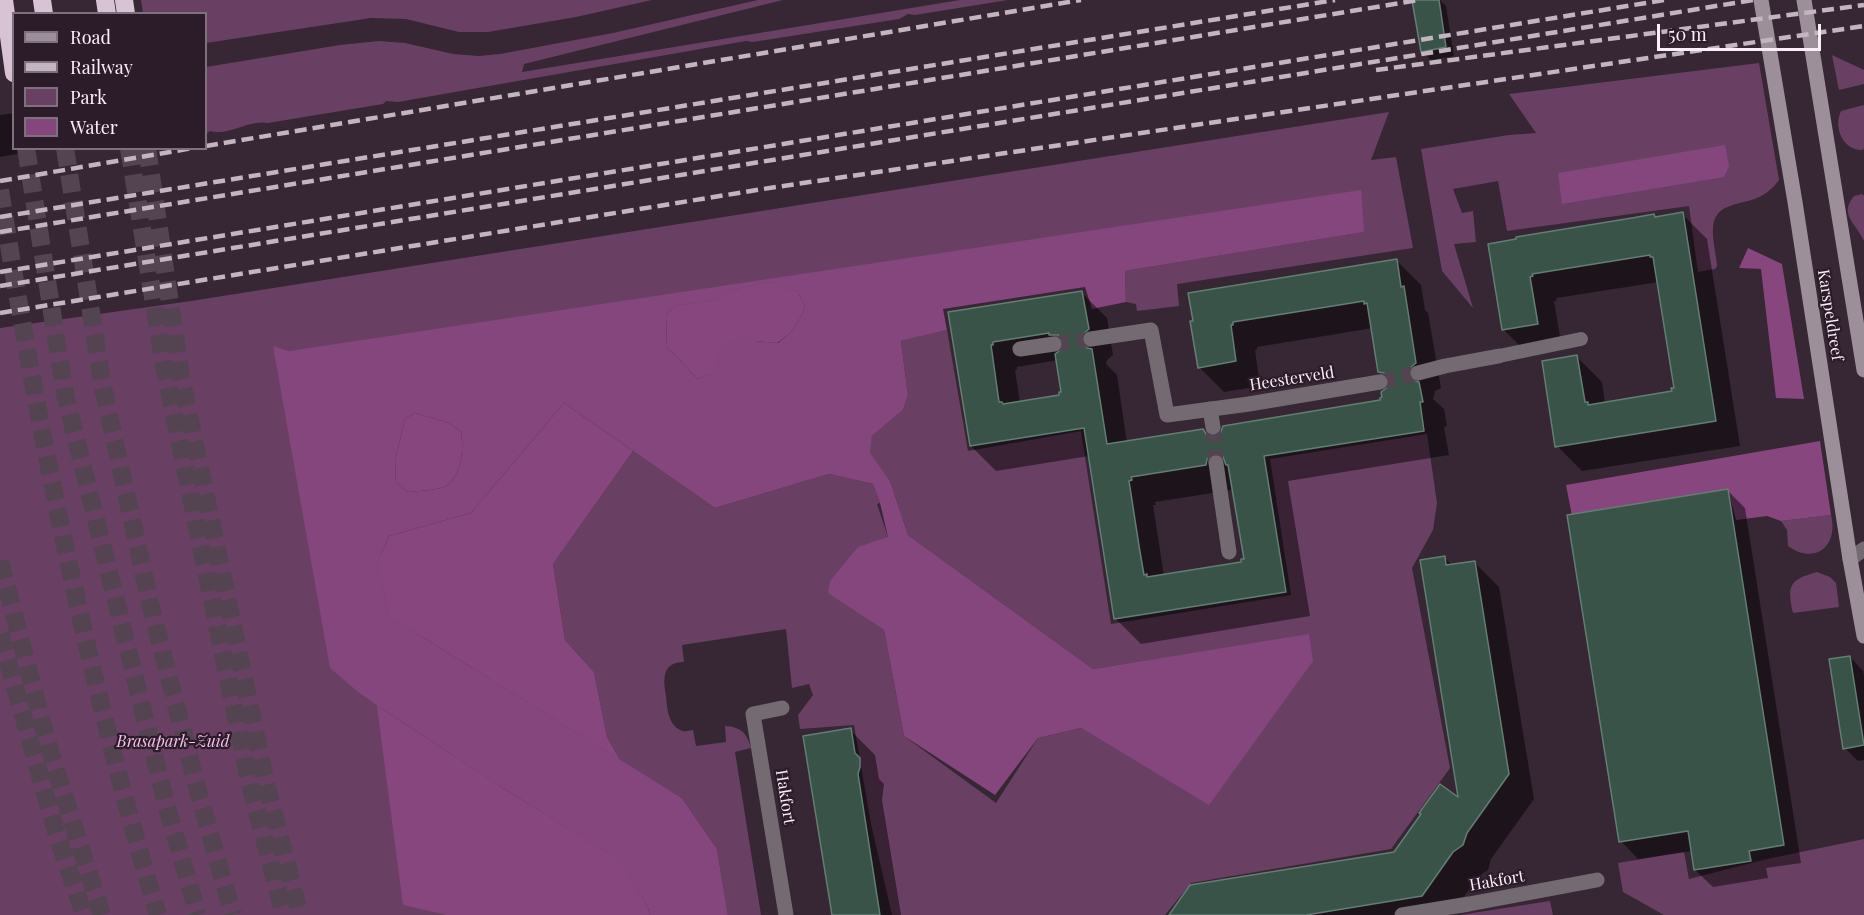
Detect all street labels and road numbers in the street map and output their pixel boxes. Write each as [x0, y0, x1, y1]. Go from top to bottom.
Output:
street label: Karspeldreef [1813, 268, 1847, 362]
street label: Heesterveld [1248, 363, 1336, 395]
street label: Hakfort [771, 768, 799, 826]
street label: Hakfort [1468, 867, 1526, 895]

